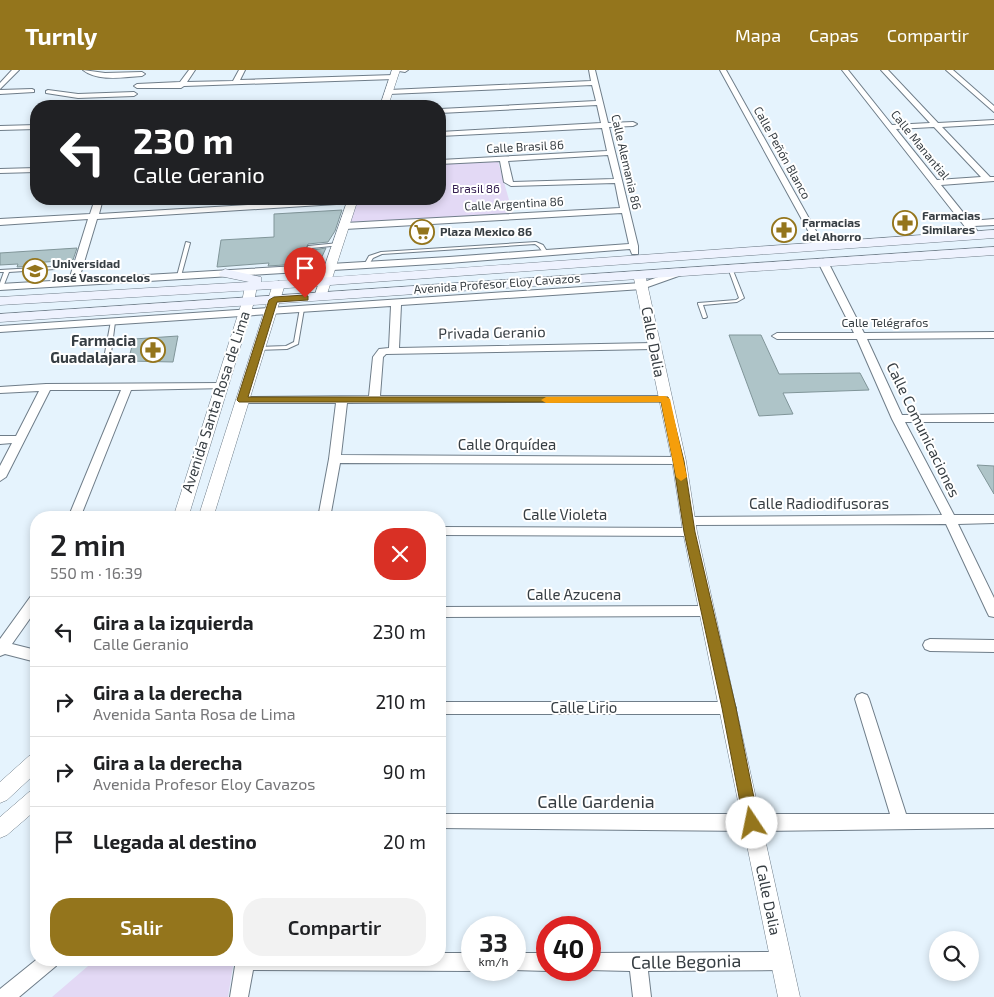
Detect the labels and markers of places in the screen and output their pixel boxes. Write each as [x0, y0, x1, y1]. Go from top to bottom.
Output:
place label: Farmacias Similares [922, 208, 980, 236]
pharmacy icon: Farmacias Similares [892, 210, 918, 236]
place label: Farmacias del Ahorro [802, 215, 861, 243]
pharmacy icon: Farmacias del Ahorro [771, 217, 797, 243]
supermarket icon: Plaza Mexico 86 [409, 219, 435, 245]
place label: Plaza Mexico 86 [440, 224, 532, 238]
pin [284, 247, 326, 298]
place label: Universidad José Vasconcelos [52, 256, 150, 284]
school or university icon: Universidad José Vasconcelos [22, 258, 48, 284]
place label: Farmacia Guadalajara [50, 331, 136, 366]
pharmacy icon: Farmacia Guadalajara [140, 337, 166, 363]

